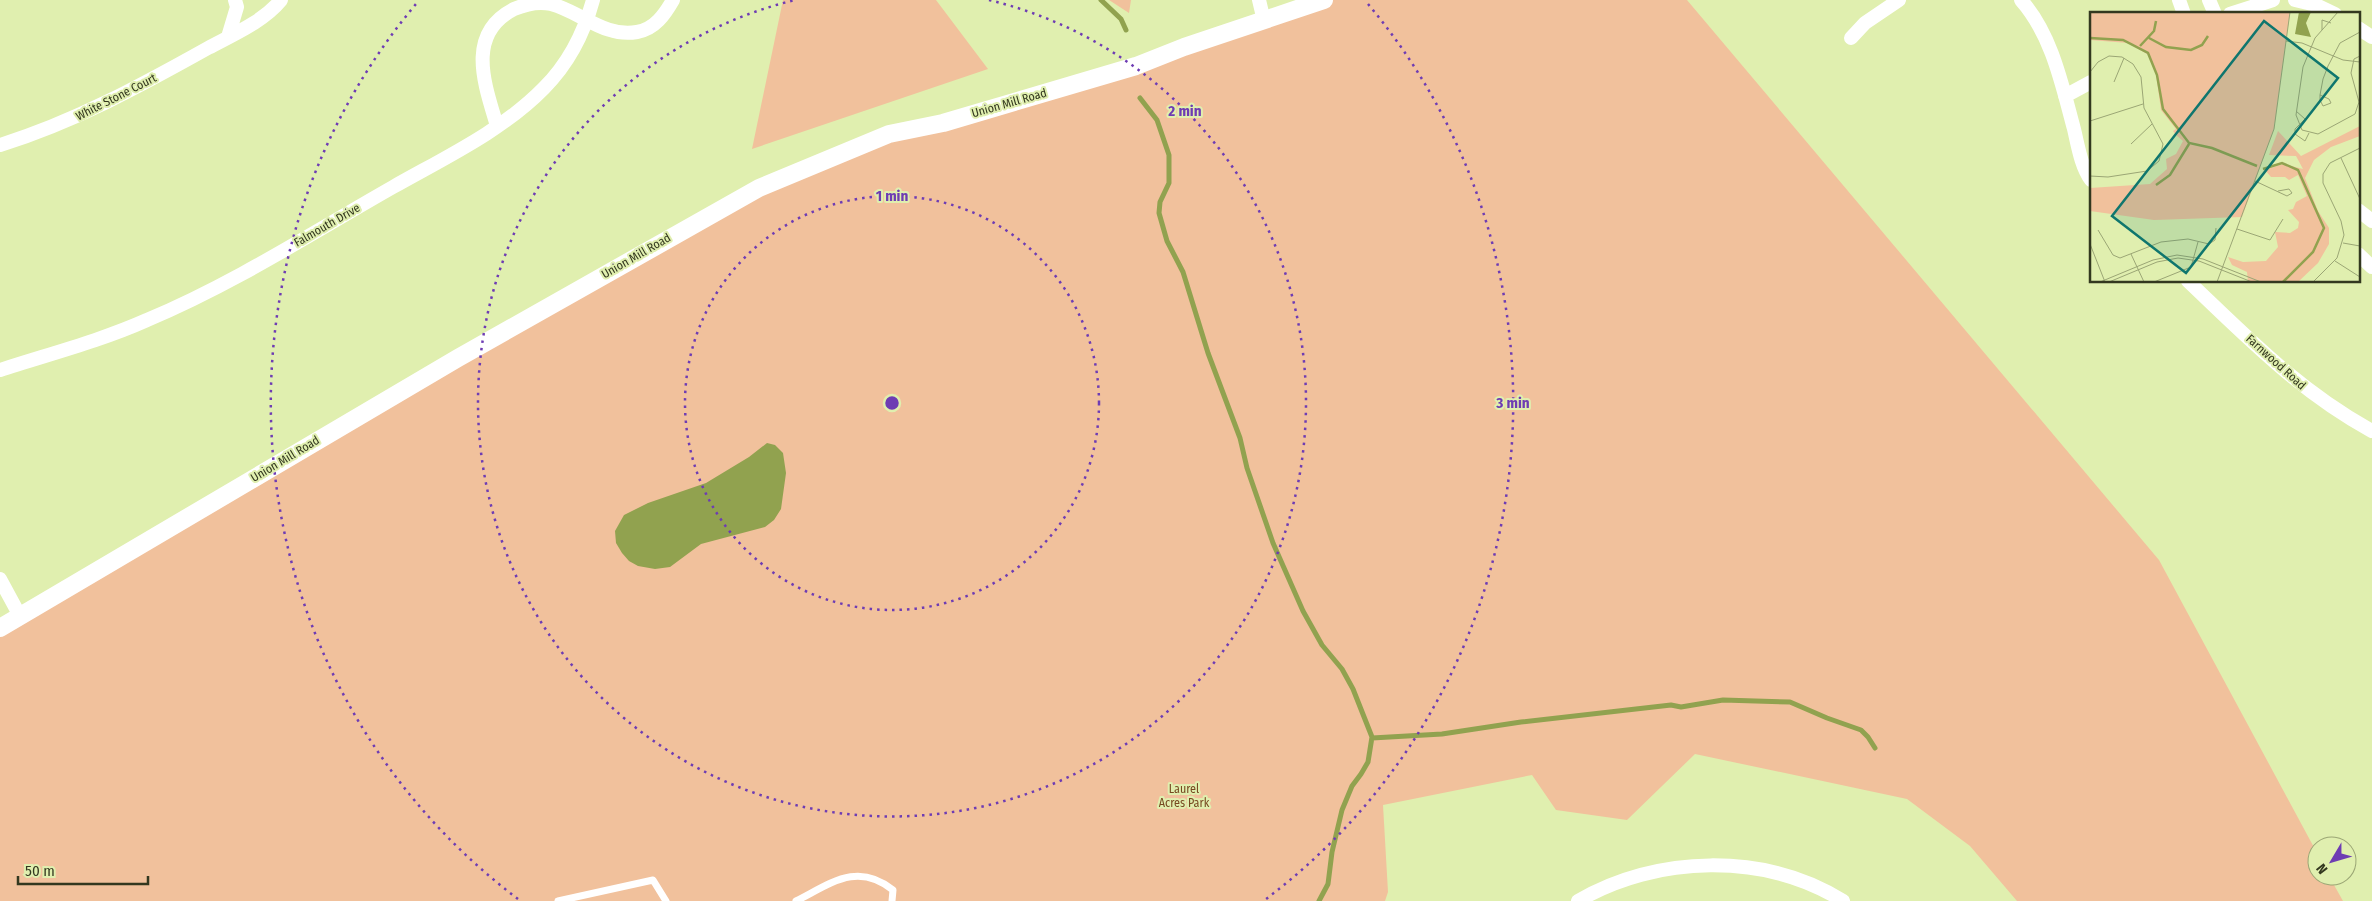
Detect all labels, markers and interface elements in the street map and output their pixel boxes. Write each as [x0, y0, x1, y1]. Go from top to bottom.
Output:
inset map [2090, 12, 2360, 282]
street label: White Stone Court [73, 71, 159, 123]
street label: Union Mill Road [970, 86, 1048, 120]
text: 2 min [1167, 102, 1202, 120]
text: 1 min [876, 187, 908, 205]
street label: Falmouth Drive [292, 200, 362, 250]
street label: Union Mill Road [599, 231, 673, 281]
street label: Farnwood Road [2243, 332, 2309, 392]
centre of rings [883, 394, 901, 412]
text: 3 min [1495, 394, 1530, 412]
street label: Union Mill Road [248, 433, 322, 485]
park label: Laurel Acres Park [1159, 782, 1210, 810]
north arrow [2307, 836, 2357, 886]
scale bar [18, 854, 148, 886]
text: N [2313, 860, 2331, 877]
text: 50 m [25, 862, 55, 880]

